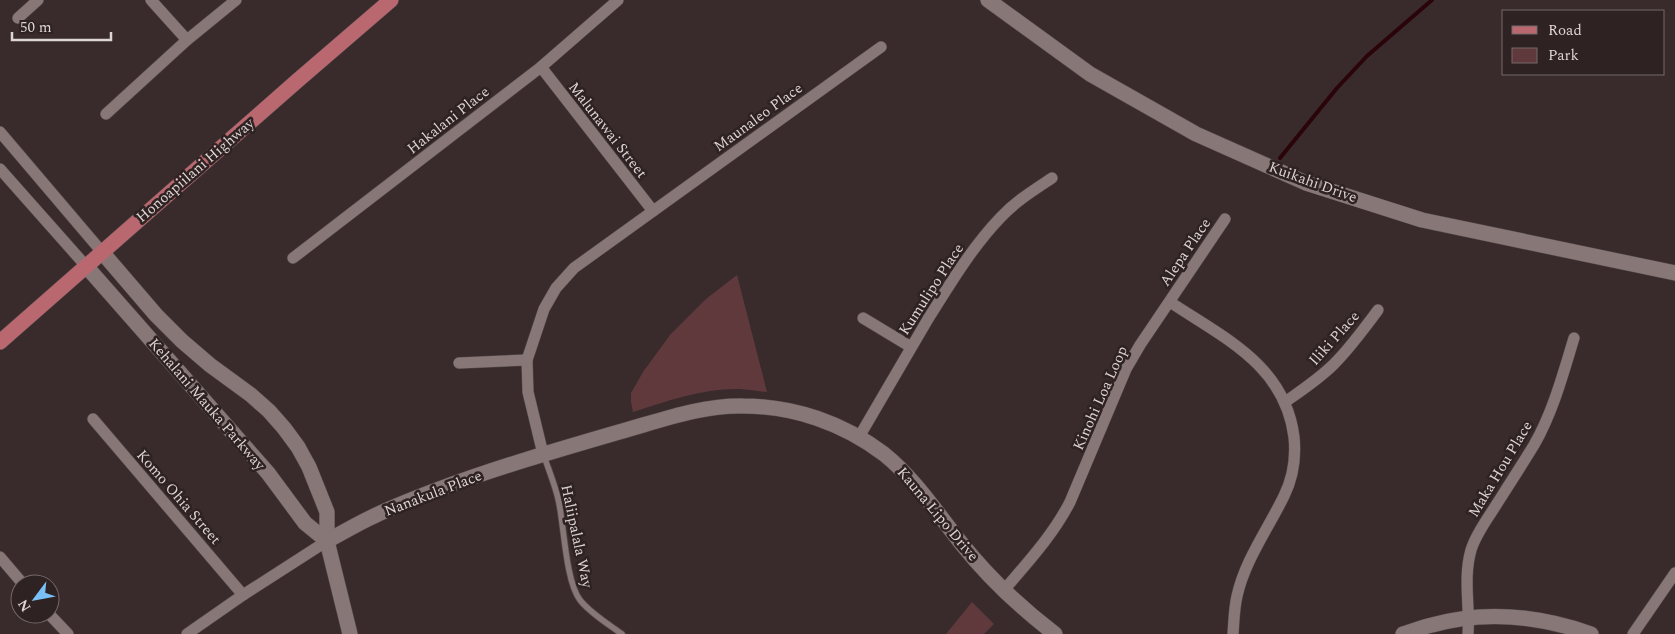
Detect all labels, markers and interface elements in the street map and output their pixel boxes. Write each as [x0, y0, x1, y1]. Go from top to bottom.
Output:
scale bar [12, 10, 111, 42]
legend [1502, 10, 1665, 75]
text: 50 m [20, 16, 52, 39]
text: Road [1548, 19, 1582, 42]
text: Park [1548, 44, 1579, 67]
street label: Malunawai Street [563, 77, 653, 183]
street label: Maunaleo Place [709, 77, 808, 158]
street label: Hakalani Place [402, 81, 495, 160]
street label: Honoapiilani Highway [131, 112, 260, 228]
street label: Kuikahi Drive [1265, 156, 1360, 209]
street label: Alepa Place [1154, 213, 1217, 291]
street label: Kumulipo Place [893, 239, 970, 340]
street label: Iliki Place [1303, 306, 1365, 371]
street label: Kehalani Mauka Parkway [143, 333, 271, 476]
street label: Kinohi Loa Loop [1067, 342, 1134, 454]
street label: Maka Hou Place [1462, 417, 1538, 522]
street label: Komo Ohia Street [131, 445, 226, 550]
street label: Kauna Lipo Drive [891, 462, 984, 567]
street label: Nanakula Place [381, 464, 485, 523]
street label: Haliipalala Way [554, 482, 599, 591]
north arrow [10, 574, 60, 624]
text: N [12, 595, 36, 616]

